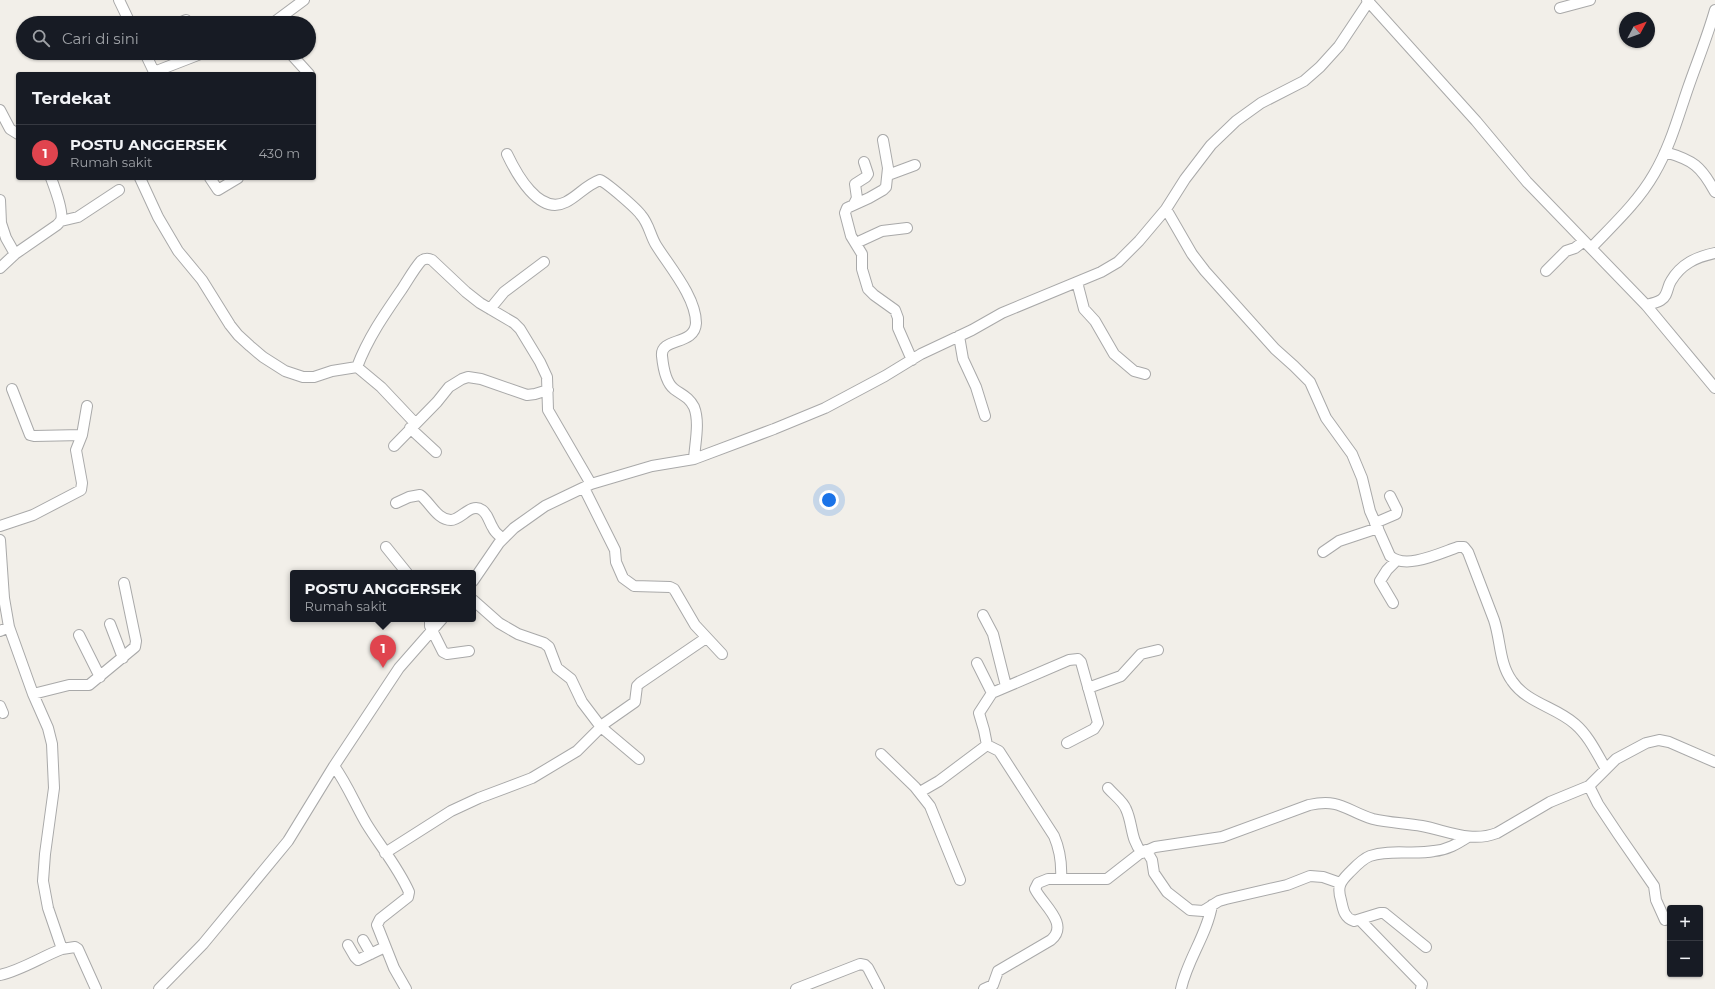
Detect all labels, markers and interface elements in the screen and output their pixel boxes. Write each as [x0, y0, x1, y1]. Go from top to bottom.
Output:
north arrow [1619, 12, 1655, 48]
search box [16, 16, 316, 60]
icon: search [30, 27, 52, 49]
text: Cari di sini [62, 29, 139, 48]
text: Terdekat [32, 88, 111, 108]
text: POSTU ANGGERSEK [70, 135, 227, 154]
text: 1 [42, 145, 48, 161]
text: 430 m [258, 145, 300, 161]
text: Rumah sakit [70, 154, 152, 170]
your location [819, 490, 839, 510]
popup [290, 570, 476, 622]
text: POSTU ANGGERSEK [305, 579, 461, 598]
text: Rumah sakit [305, 598, 387, 614]
pin: 1 [370, 635, 396, 668]
map controls [1667, 905, 1703, 977]
button: + [1667, 905, 1703, 941]
button: − [1667, 941, 1703, 977]

